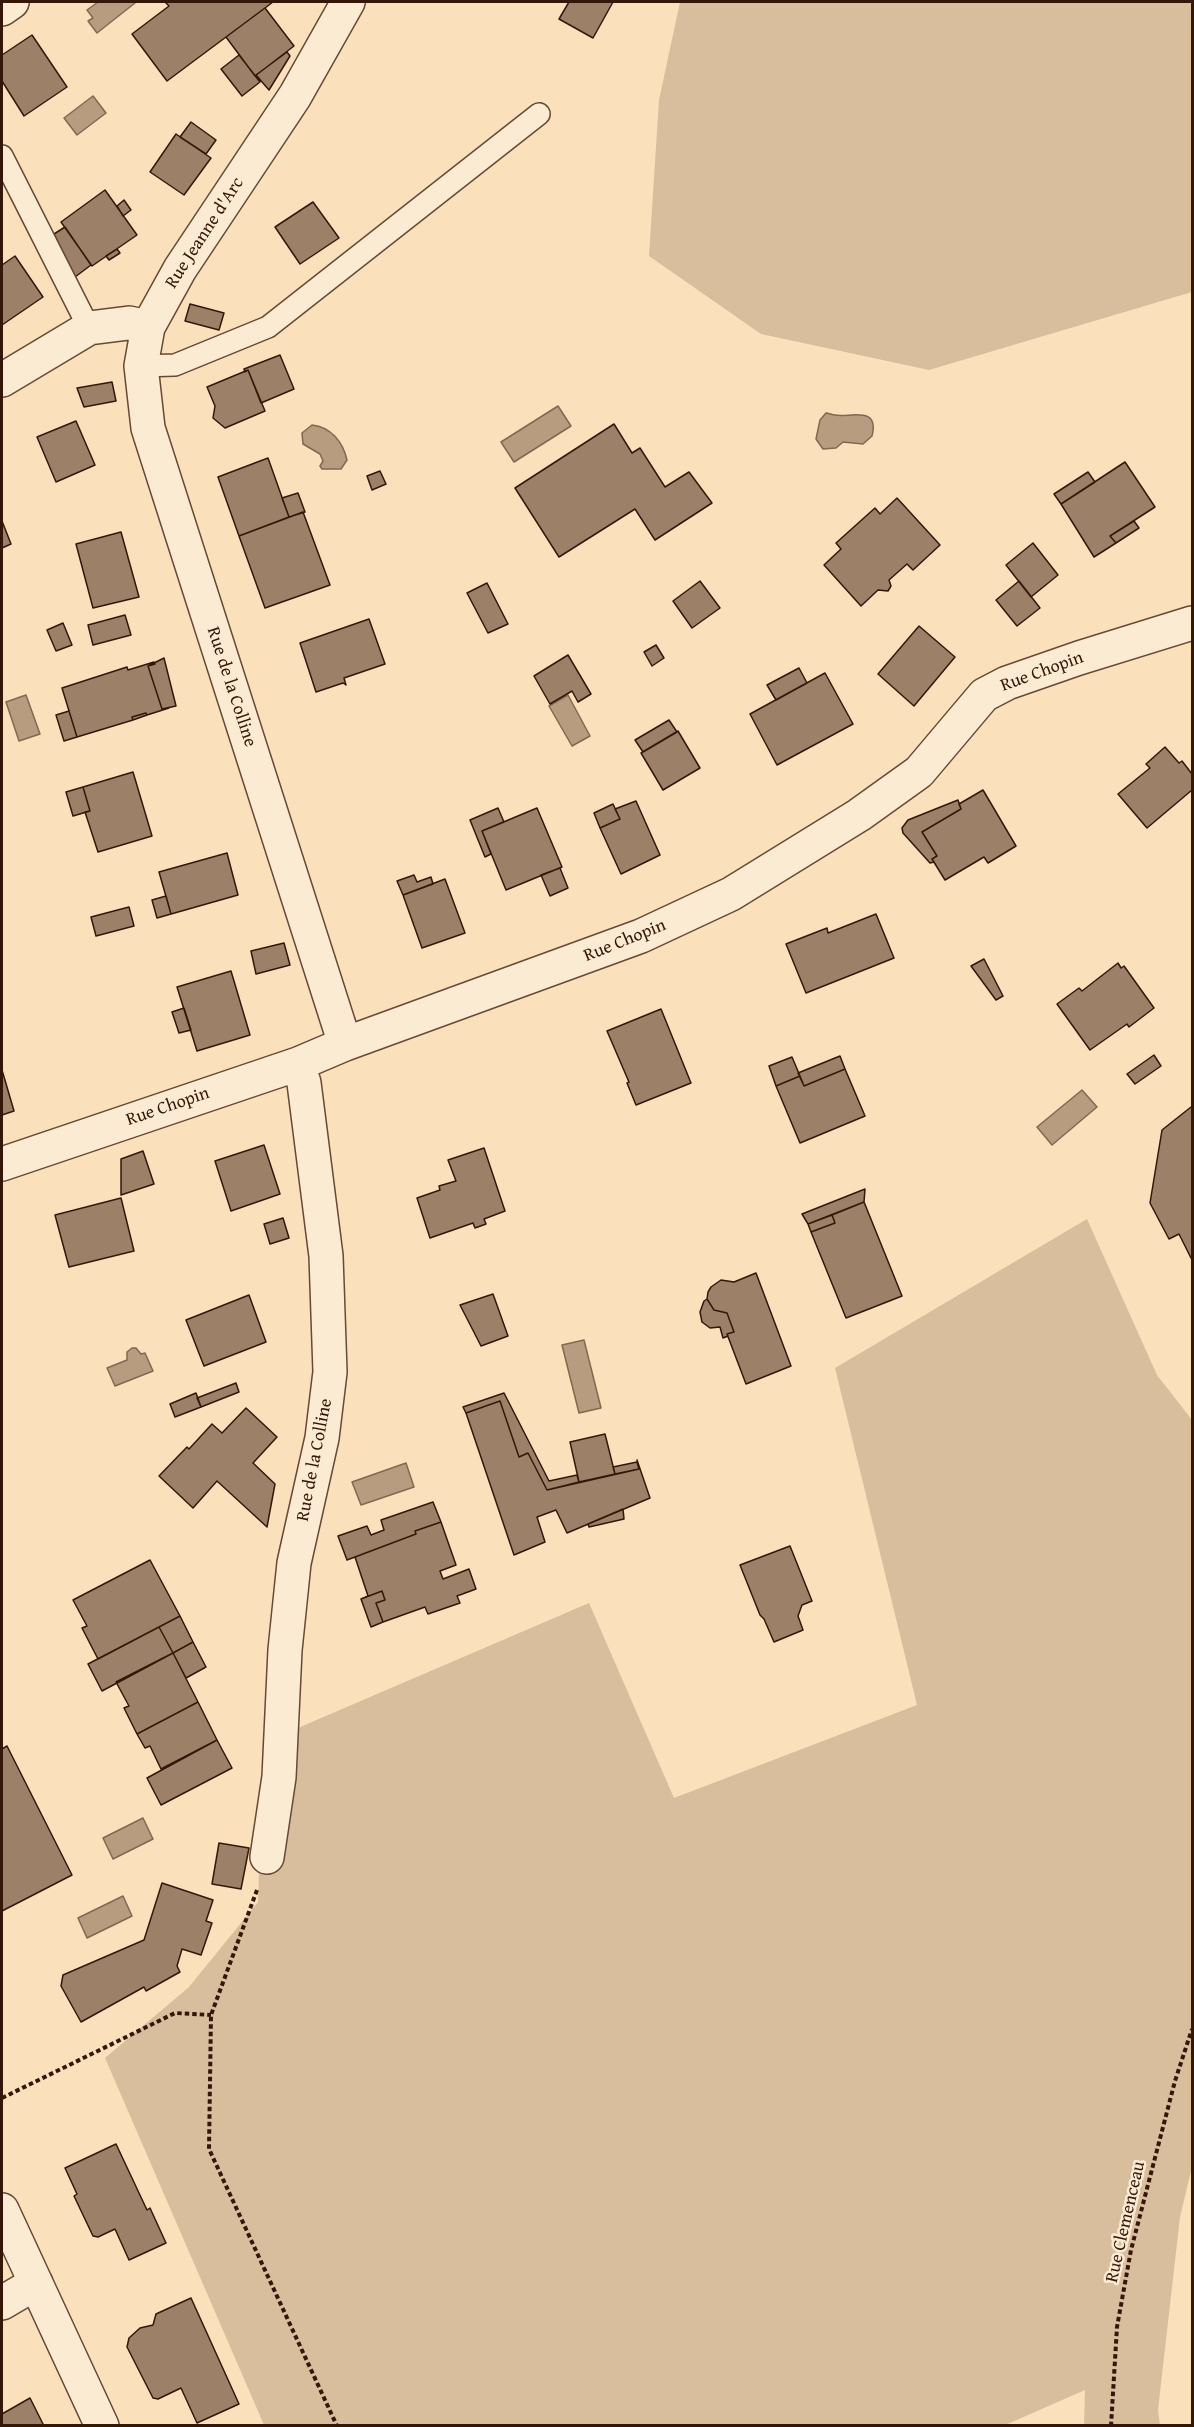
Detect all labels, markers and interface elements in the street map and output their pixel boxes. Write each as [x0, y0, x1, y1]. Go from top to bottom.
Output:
street label: Rue Jeanne d'Arc [161, 173, 249, 293]
street label: Rue de la Colline [201, 624, 261, 750]
street label: Rue Chopin [998, 647, 1086, 697]
street label: Rue Chopin [581, 915, 669, 967]
street label: Rue Chopin [124, 1083, 212, 1131]
street label: Rue de la Colline [292, 1397, 338, 1523]
street label: Rue Clemenceau [1102, 2159, 1150, 2285]

